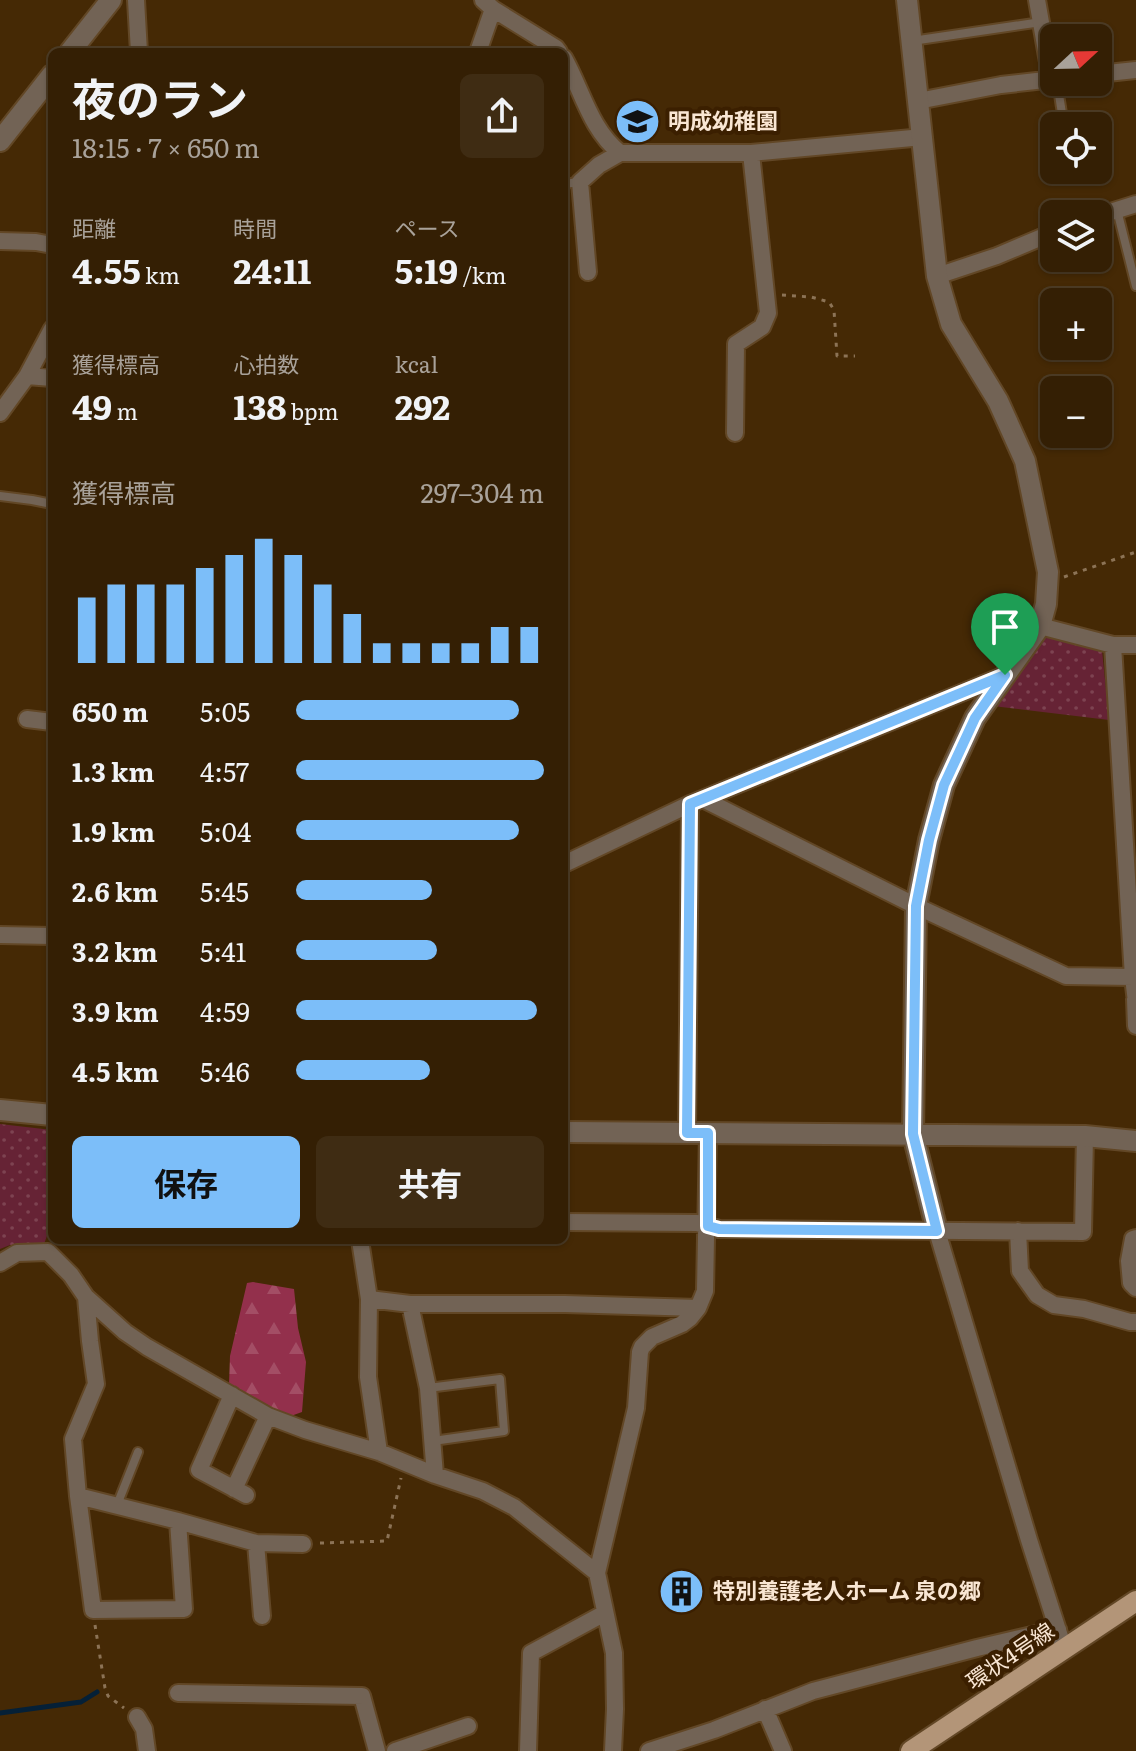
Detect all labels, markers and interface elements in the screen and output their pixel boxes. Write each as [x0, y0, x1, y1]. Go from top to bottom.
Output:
north arrow [1040, 24, 1112, 96]
map controls [1040, 24, 1112, 448]
text: 夜のラン [72, 64, 248, 130]
button: share [460, 74, 544, 158]
school or university icon: 明成幼稚園 [613, 97, 661, 145]
place label: 明成幼稚園 [668, 103, 778, 136]
button: locate [1040, 112, 1112, 184]
text: 18:15 · 7 × 650 m [72, 127, 260, 166]
button: layers [1040, 200, 1112, 272]
text: 距離 [72, 211, 116, 244]
text: 時間 [233, 211, 277, 244]
text: ペース [395, 211, 460, 244]
text: 4.55 [72, 244, 141, 294]
text: 24:11 [233, 244, 311, 294]
text: 5:19 [395, 244, 458, 294]
text: km [141, 258, 180, 291]
text: /km [458, 258, 506, 291]
button: + [1040, 288, 1112, 360]
text: 獲得標高 [72, 347, 160, 380]
text: 心拍数 [233, 347, 299, 380]
text: kcal [395, 347, 438, 380]
button: − [1040, 376, 1112, 448]
text: 49 [72, 380, 112, 430]
text: 138 [233, 380, 286, 430]
text: 292 [395, 380, 450, 430]
text: m [112, 394, 138, 427]
text: bpm [286, 394, 339, 427]
text: 獲得標高 [72, 472, 176, 511]
text: 297–304 m [421, 472, 544, 511]
pin [971, 593, 1039, 675]
icon: arrive [983, 605, 1027, 649]
text: 650 m [72, 691, 148, 730]
text: 5:05 [200, 691, 250, 730]
text: 1.3 km [72, 751, 154, 790]
text: 4:57 [200, 751, 249, 790]
text: 1.9 km [72, 811, 155, 850]
text: 5:04 [200, 811, 251, 850]
text: 2.6 km [72, 871, 158, 910]
text: 5:45 [200, 871, 249, 910]
text: 3.2 km [72, 931, 158, 970]
text: 5:41 [200, 931, 246, 970]
text: 3.9 km [72, 991, 159, 1030]
text: 4:59 [200, 991, 250, 1030]
text: 4.5 km [72, 1051, 159, 1090]
text: 5:46 [200, 1051, 250, 1090]
button: 保存 [72, 1136, 300, 1228]
button: 共有 [316, 1136, 544, 1228]
building icon: 特別養護老人ホーム 泉の郷 [658, 1567, 706, 1615]
place label: 特別養護老人ホーム 泉の郷 [713, 1573, 981, 1606]
street label: 環状4号線 [958, 1613, 1060, 1696]

